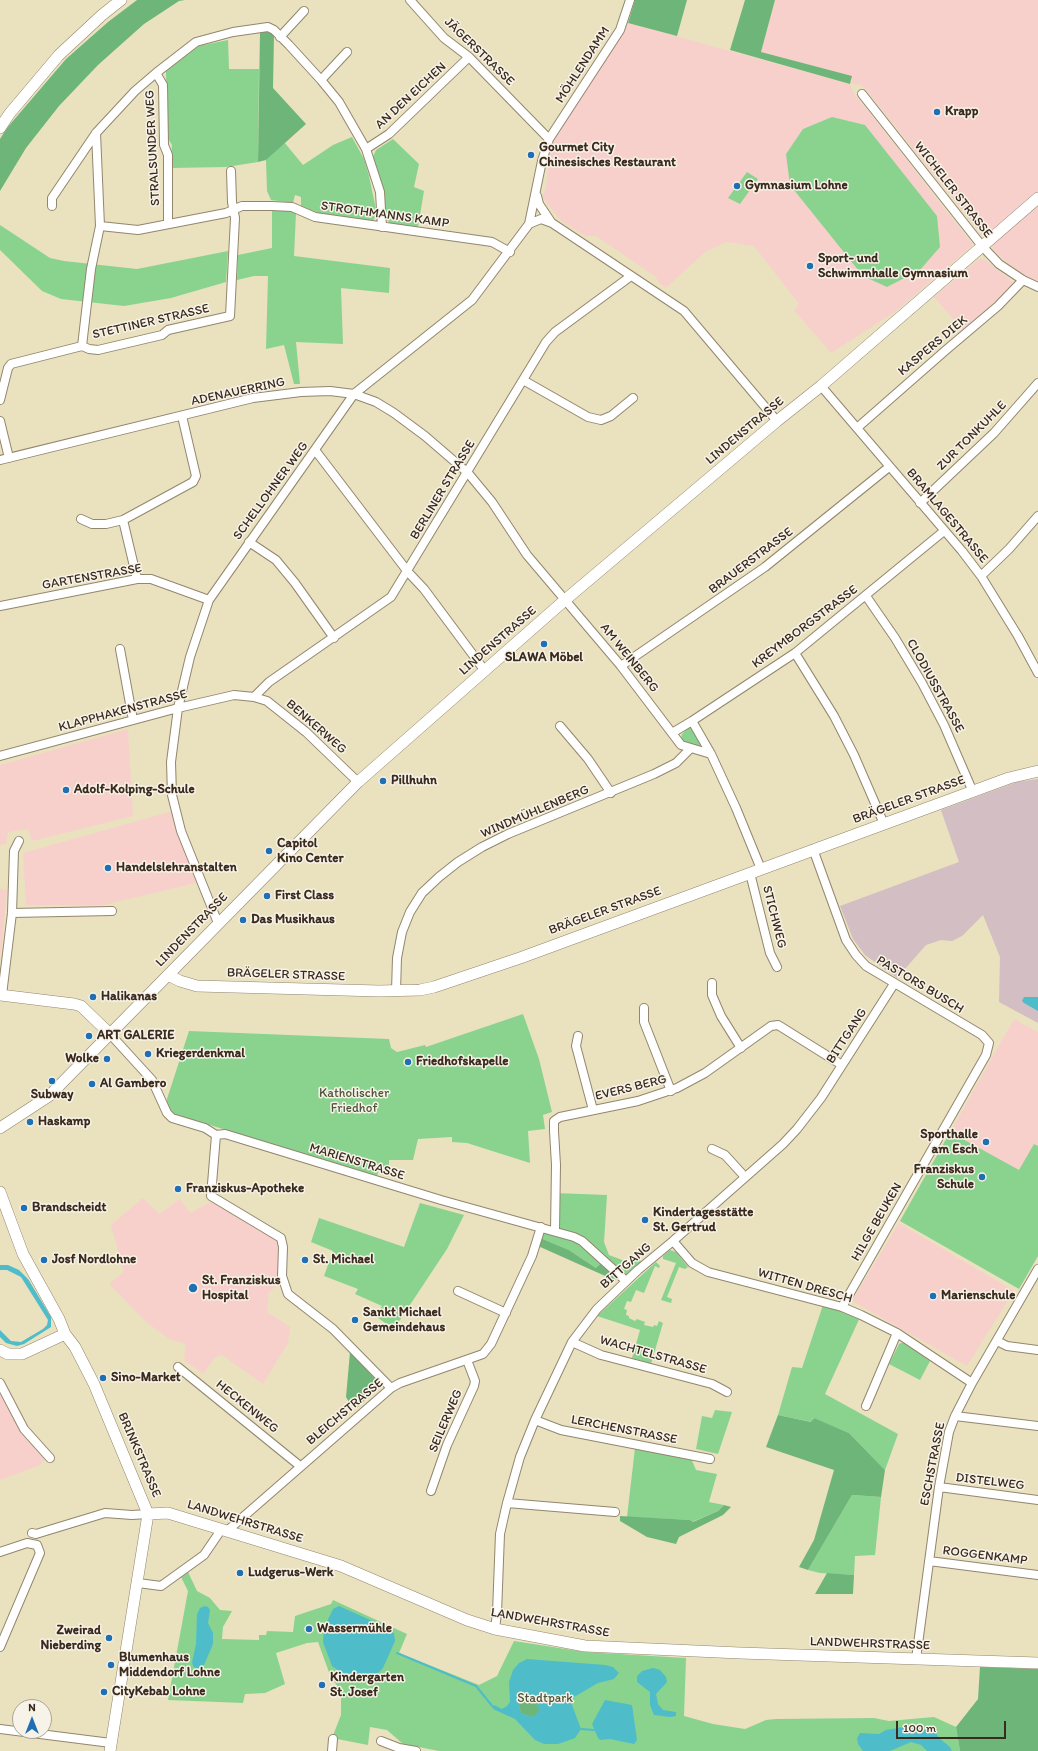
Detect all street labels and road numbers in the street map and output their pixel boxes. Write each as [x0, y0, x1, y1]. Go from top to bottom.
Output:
street label: JÄGERSTRASSE [441, 15, 517, 89]
street label: MÖHLENDAMM [552, 24, 614, 106]
street label: AN DEN EICHEN [372, 59, 450, 133]
street label: STRALSUNDER WEG [142, 90, 164, 206]
street label: WICHELER STRASSE [910, 139, 996, 241]
street label: STROTHMANNS KAMP [320, 198, 450, 232]
street label: STETTINER STRASSE [91, 301, 211, 343]
street label: KASPERS DIEK [895, 312, 971, 380]
street label: ADENAUERRING [190, 374, 286, 410]
street label: LINDENSTRASSE [703, 394, 787, 468]
street label: ZUR TONKUHLE [934, 398, 1010, 474]
street label: BERLINER STRASSE [407, 437, 479, 543]
street label: SCHELLOHNER WEG [230, 439, 312, 543]
street label: BRAMLAGESTRASSE [903, 465, 991, 567]
street label: BRAUERSTRASSE [706, 524, 796, 598]
street label: GARTENSTRASSE [41, 561, 143, 593]
street label: KREYMBORGSTRASSE [749, 582, 861, 672]
street label: LINDENSTRASSE [456, 603, 540, 679]
street label: AM WEINBERG [596, 620, 662, 696]
street label: CLODIUSSTRASSE [903, 636, 967, 736]
street label: KLAPPHAKENSTRASSE [57, 686, 189, 736]
street label: BENKERWEG [283, 696, 349, 758]
street label: BRÄGELER STRASSE [851, 772, 967, 828]
street label: WINDMÜHLENBERG [478, 782, 592, 842]
street label: BRÄGELER STRASSE [547, 883, 663, 939]
street label: STICHWEG [759, 884, 789, 950]
street label: LINDENSTRASSE [153, 890, 231, 970]
street label: PASTORS BUSCH [874, 953, 966, 1017]
street label: BRÄGELER STRASSE [226, 965, 346, 985]
street label: BITTGANG [823, 1005, 871, 1067]
street label: EVERS BERG [594, 1072, 668, 1104]
street label: MARIENSTRASSE [307, 1140, 407, 1184]
street label: HILGE BEUKEN [848, 1180, 906, 1264]
street label: BITTGANG [597, 1239, 655, 1293]
street label: WITTEN DRESCH [756, 1265, 854, 1307]
street label: WACHTELSTRASSE [598, 1332, 708, 1378]
street label: BLEICHSTRASSE [303, 1375, 387, 1449]
street label: HECKENWEG [212, 1377, 282, 1437]
street label: SEILERWEG [426, 1387, 466, 1455]
street label: BRINKSTRASSE [114, 1410, 164, 1500]
street label: LERCHENSTRASSE [570, 1412, 678, 1448]
street label: ESCHSTRASSE [917, 1421, 949, 1507]
street label: DISTELWEG [955, 1470, 1025, 1494]
street label: LANDWEHRSTRASSE [185, 1497, 305, 1547]
street label: ROGGENKAMP [942, 1543, 1028, 1569]
street label: LANDWEHRSTRASSE [489, 1605, 611, 1641]
street label: LANDWEHRSTRASSE [810, 1634, 930, 1654]

